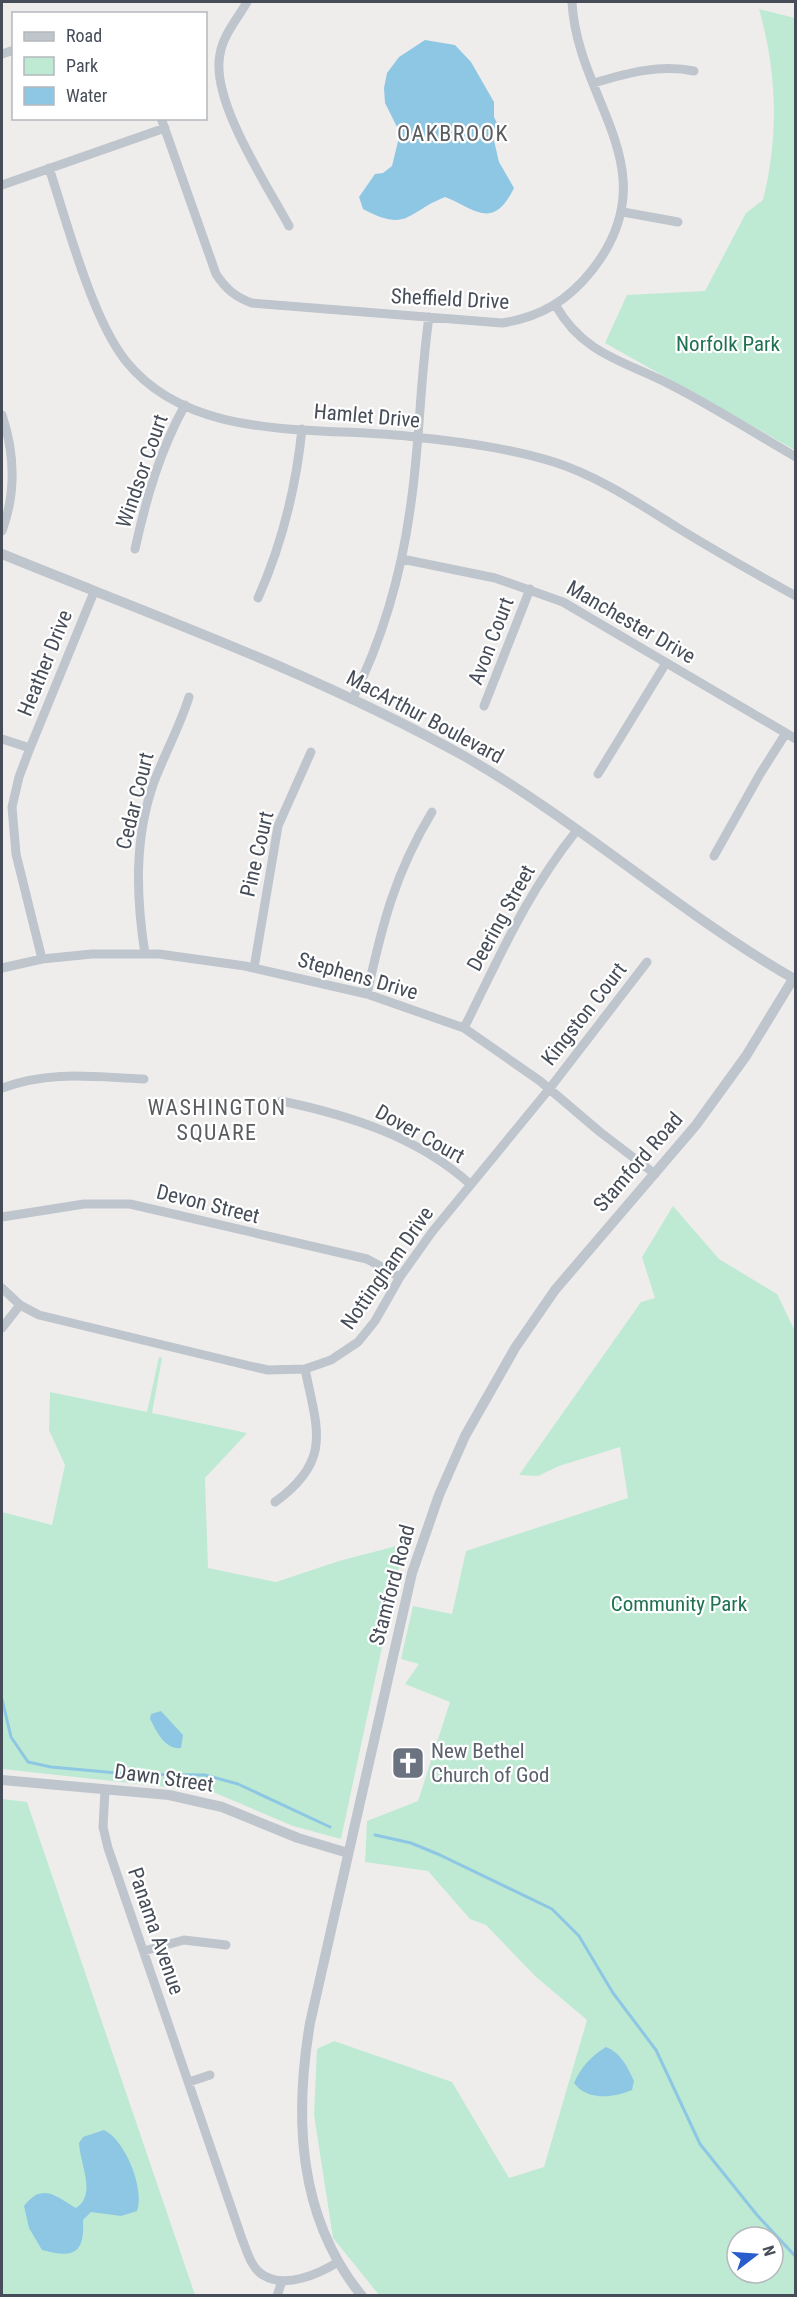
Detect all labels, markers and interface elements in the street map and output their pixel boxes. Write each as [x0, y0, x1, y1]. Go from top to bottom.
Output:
legend [12, 12, 207, 120]
text: Road [66, 25, 102, 46]
text: Park [66, 55, 98, 76]
text: Water [66, 85, 108, 106]
district label: OAKBROOK [397, 121, 509, 146]
street label: Sheffield Drive [390, 284, 510, 314]
park label: Norfolk Park [676, 332, 780, 356]
street label: Hamlet Drive [313, 399, 421, 433]
street label: Windsor Court [111, 411, 173, 531]
street label: Manchester Drive [562, 575, 700, 669]
street label: Avon Court [463, 594, 519, 688]
street label: Heather Drive [13, 606, 77, 720]
street label: MacArthur Boulevard [342, 665, 508, 769]
street label: Cedar Court [111, 750, 159, 852]
street label: Pine Court [236, 809, 278, 899]
street label: Deering Street [462, 861, 540, 975]
street label: Stephens Drive [295, 947, 421, 1005]
street label: Kingston Court [536, 958, 632, 1070]
district label: WASHINGTON SQUARE [147, 1095, 287, 1145]
street label: Dover Court [371, 1100, 469, 1168]
street label: Stamford Road [588, 1107, 688, 1217]
street label: Devon Street [154, 1180, 262, 1228]
street label: Nottingham Drive [336, 1202, 438, 1334]
street label: Stamford Road [364, 1522, 420, 1648]
park label: Community Park [611, 1592, 748, 1616]
place label: New Bethel Church of God [431, 1739, 549, 1787]
church icon: New Bethel Church of God [390, 1745, 426, 1781]
street label: Dawn Street [113, 1759, 215, 1797]
street label: Panama Avenue [123, 1864, 189, 1998]
north arrow [725, 2225, 785, 2285]
text: N [758, 2243, 779, 2258]

